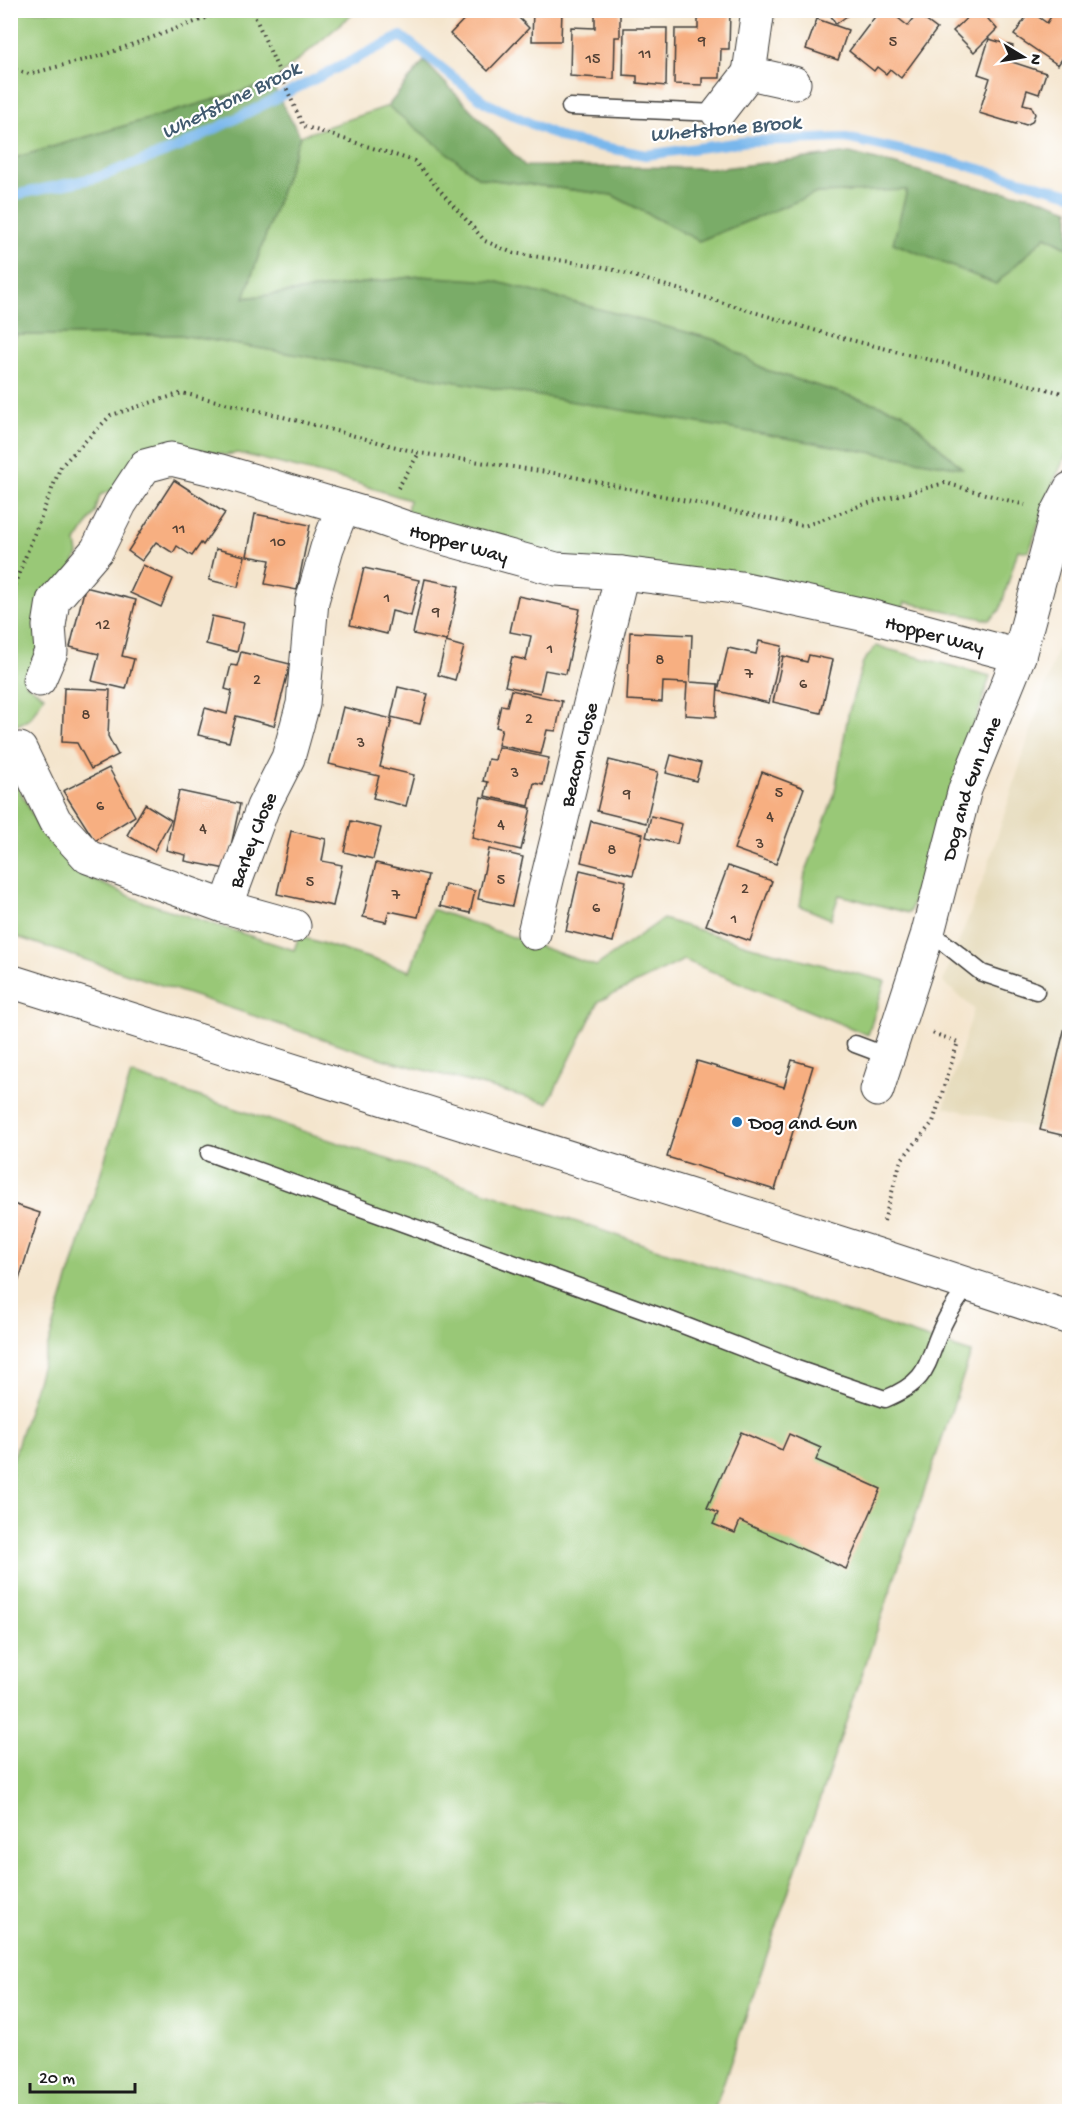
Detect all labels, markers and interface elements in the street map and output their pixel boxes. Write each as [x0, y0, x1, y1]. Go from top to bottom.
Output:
north arrow [993, 27, 1053, 87]
house number: 9 [697, 33, 706, 52]
house number: 5 [889, 34, 897, 53]
house number: 11 [638, 46, 651, 65]
house number: 15 [585, 51, 600, 70]
text: N [1024, 52, 1045, 67]
water label: Whetstone Brook [158, 57, 307, 146]
water label: Whetstone Brook [649, 111, 804, 150]
house number: 11 [172, 521, 185, 540]
street label: Hopper Way [406, 521, 510, 570]
house number: 10 [269, 534, 286, 553]
house number: 1 [383, 590, 390, 609]
house number: 9 [431, 604, 440, 623]
street label: Hopper Way [882, 613, 986, 661]
house number: 12 [95, 617, 110, 636]
house number: 1 [546, 641, 553, 660]
house number: 8 [656, 652, 665, 671]
house number: 7 [744, 666, 754, 685]
house number: 2 [253, 672, 261, 691]
house number: 6 [799, 676, 808, 695]
street label: Beacon Close [557, 700, 605, 811]
house number: 8 [82, 707, 91, 726]
house number: 2 [525, 711, 533, 730]
street label: Dog and Gun Lane [938, 713, 1008, 866]
house number: 3 [356, 735, 365, 754]
house number: 3 [510, 765, 519, 784]
house number: 5 [775, 785, 783, 804]
house number: 9 [622, 786, 631, 805]
street label: Barley Close [226, 788, 284, 893]
house number: 6 [96, 798, 105, 817]
house number: 4 [766, 809, 774, 828]
house number: 4 [497, 817, 505, 836]
house number: 4 [199, 821, 207, 840]
house number: 3 [755, 836, 764, 855]
house number: 8 [608, 842, 617, 861]
house number: 5 [497, 872, 505, 891]
house number: 5 [306, 874, 314, 893]
house number: 2 [741, 881, 749, 900]
house number: 7 [391, 887, 401, 906]
house number: 6 [592, 900, 601, 919]
house number: 1 [730, 911, 737, 930]
place label: Dog and Gun [747, 1114, 858, 1137]
marker: Dog and Gun [730, 1115, 744, 1129]
scale bar [30, 2056, 135, 2094]
text: 20 m [39, 2069, 75, 2090]

